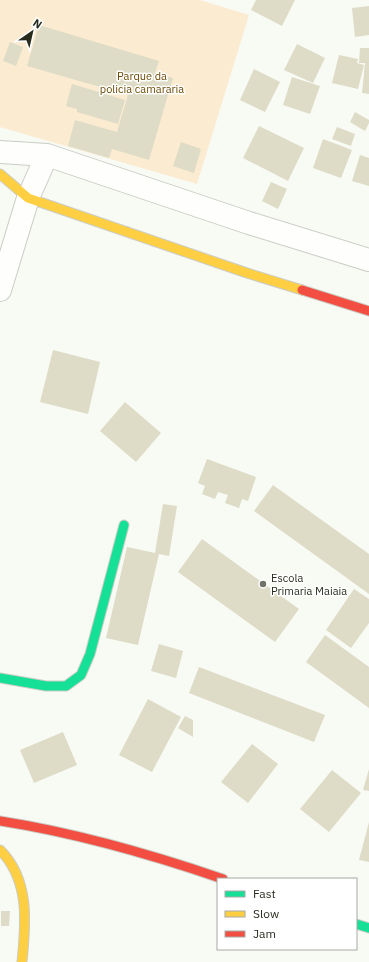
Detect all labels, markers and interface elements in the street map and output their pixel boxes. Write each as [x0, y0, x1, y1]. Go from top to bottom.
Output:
north arrow [12, 12, 52, 52]
text: N [30, 16, 45, 32]
park label: Parque da policia camararia [100, 69, 184, 96]
place label: Escola Primaria Maiaia [271, 571, 347, 598]
marker: Escola Primaria Maiaia [258, 579, 268, 589]
legend [217, 878, 357, 950]
text: Fast [253, 886, 276, 901]
text: Slow [253, 906, 279, 921]
text: Jam [253, 926, 276, 941]

